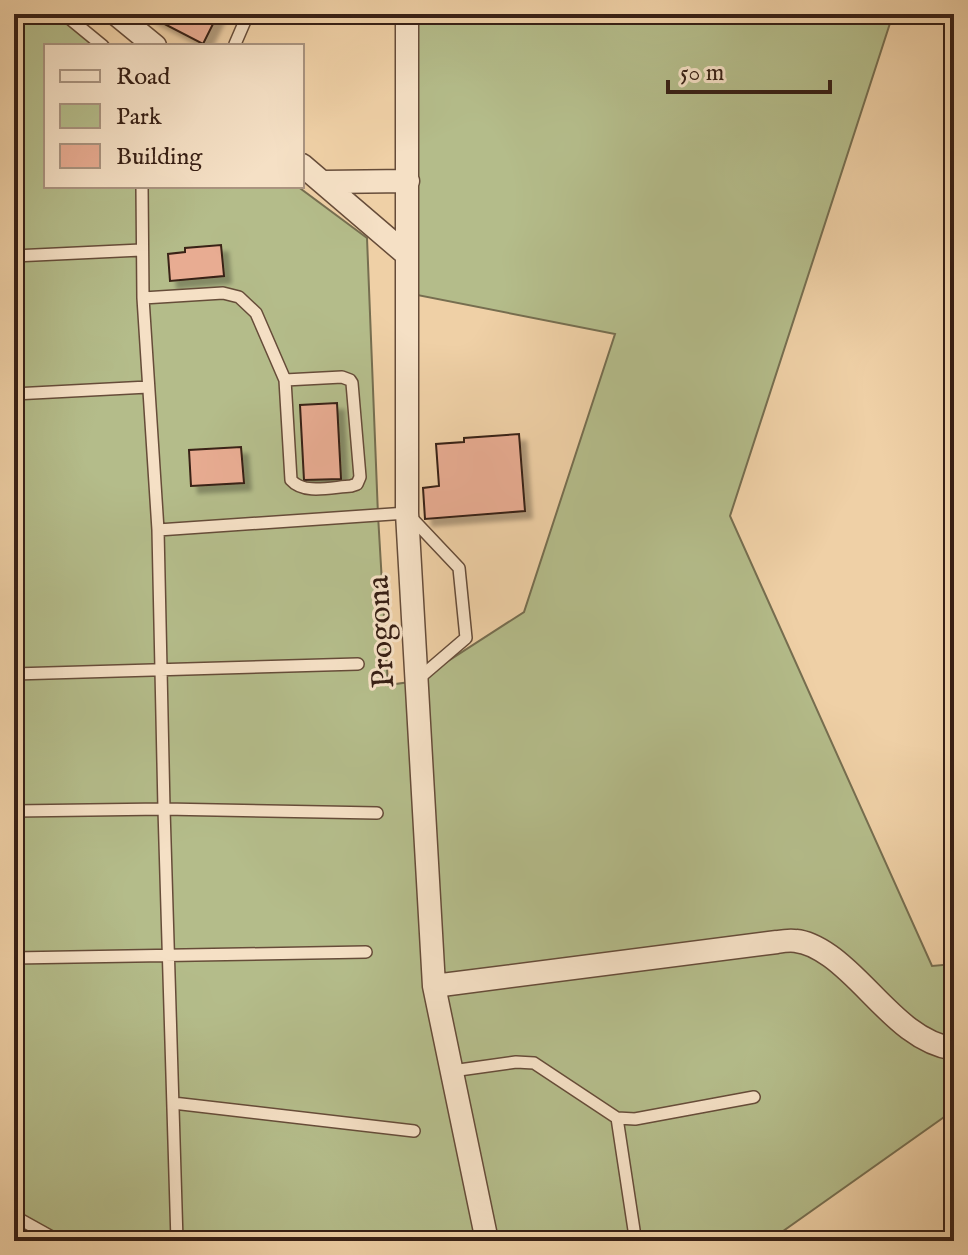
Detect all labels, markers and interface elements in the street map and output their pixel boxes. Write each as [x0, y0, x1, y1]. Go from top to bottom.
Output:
legend [44, 44, 304, 188]
scale bar [668, 44, 830, 94]
text: 50 m [680, 58, 724, 89]
text: Road [116, 62, 170, 93]
text: Park [116, 102, 162, 133]
text: Building [116, 142, 203, 173]
street label: Progona [359, 574, 405, 689]

